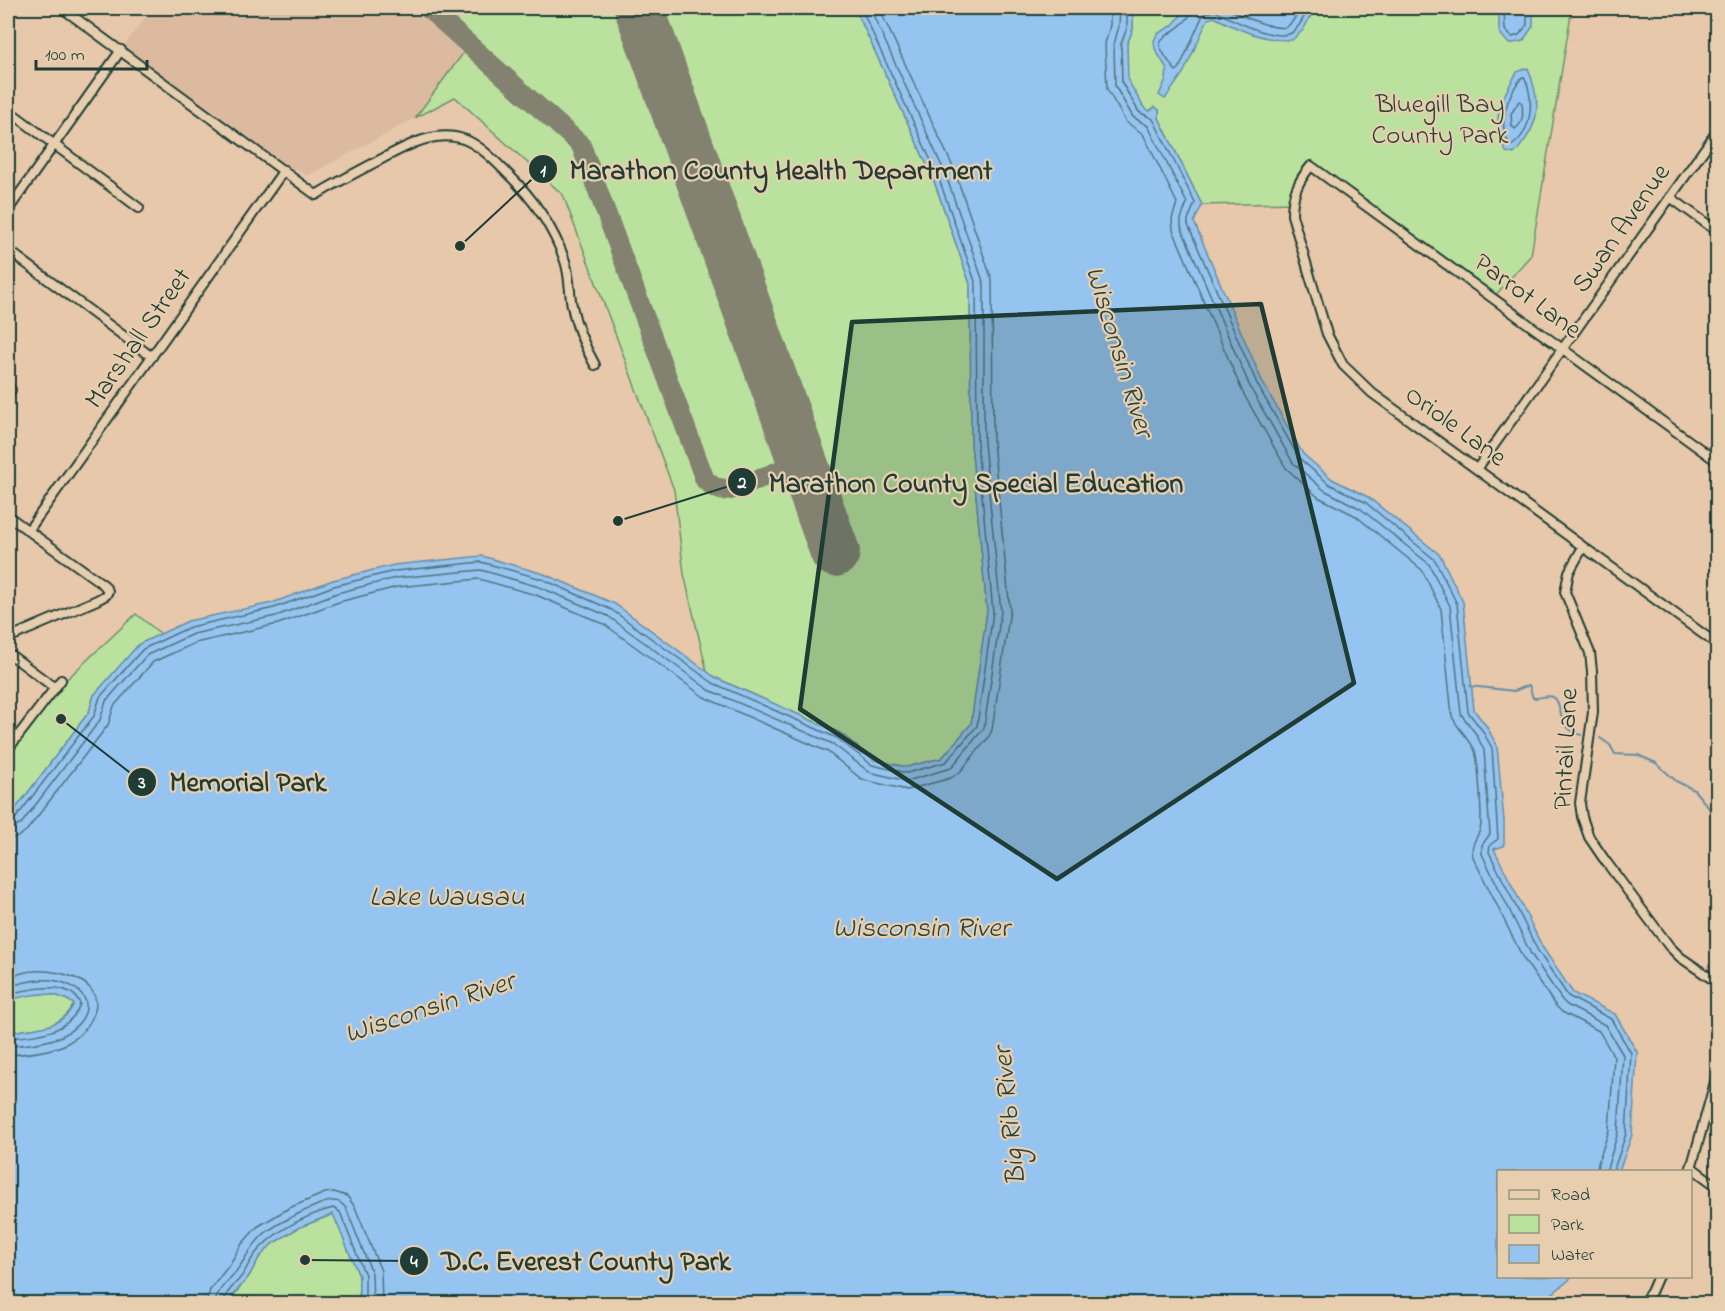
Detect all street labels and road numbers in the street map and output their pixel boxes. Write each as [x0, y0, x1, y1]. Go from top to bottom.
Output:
street label: Swan Avenue [1563, 155, 1682, 302]
street label: Parrot Lane [1465, 244, 1590, 350]
street label: Marshall Street [76, 260, 202, 418]
street label: Oriole Lane [1396, 377, 1515, 478]
street label: Pintail Lane [1544, 686, 1590, 811]

